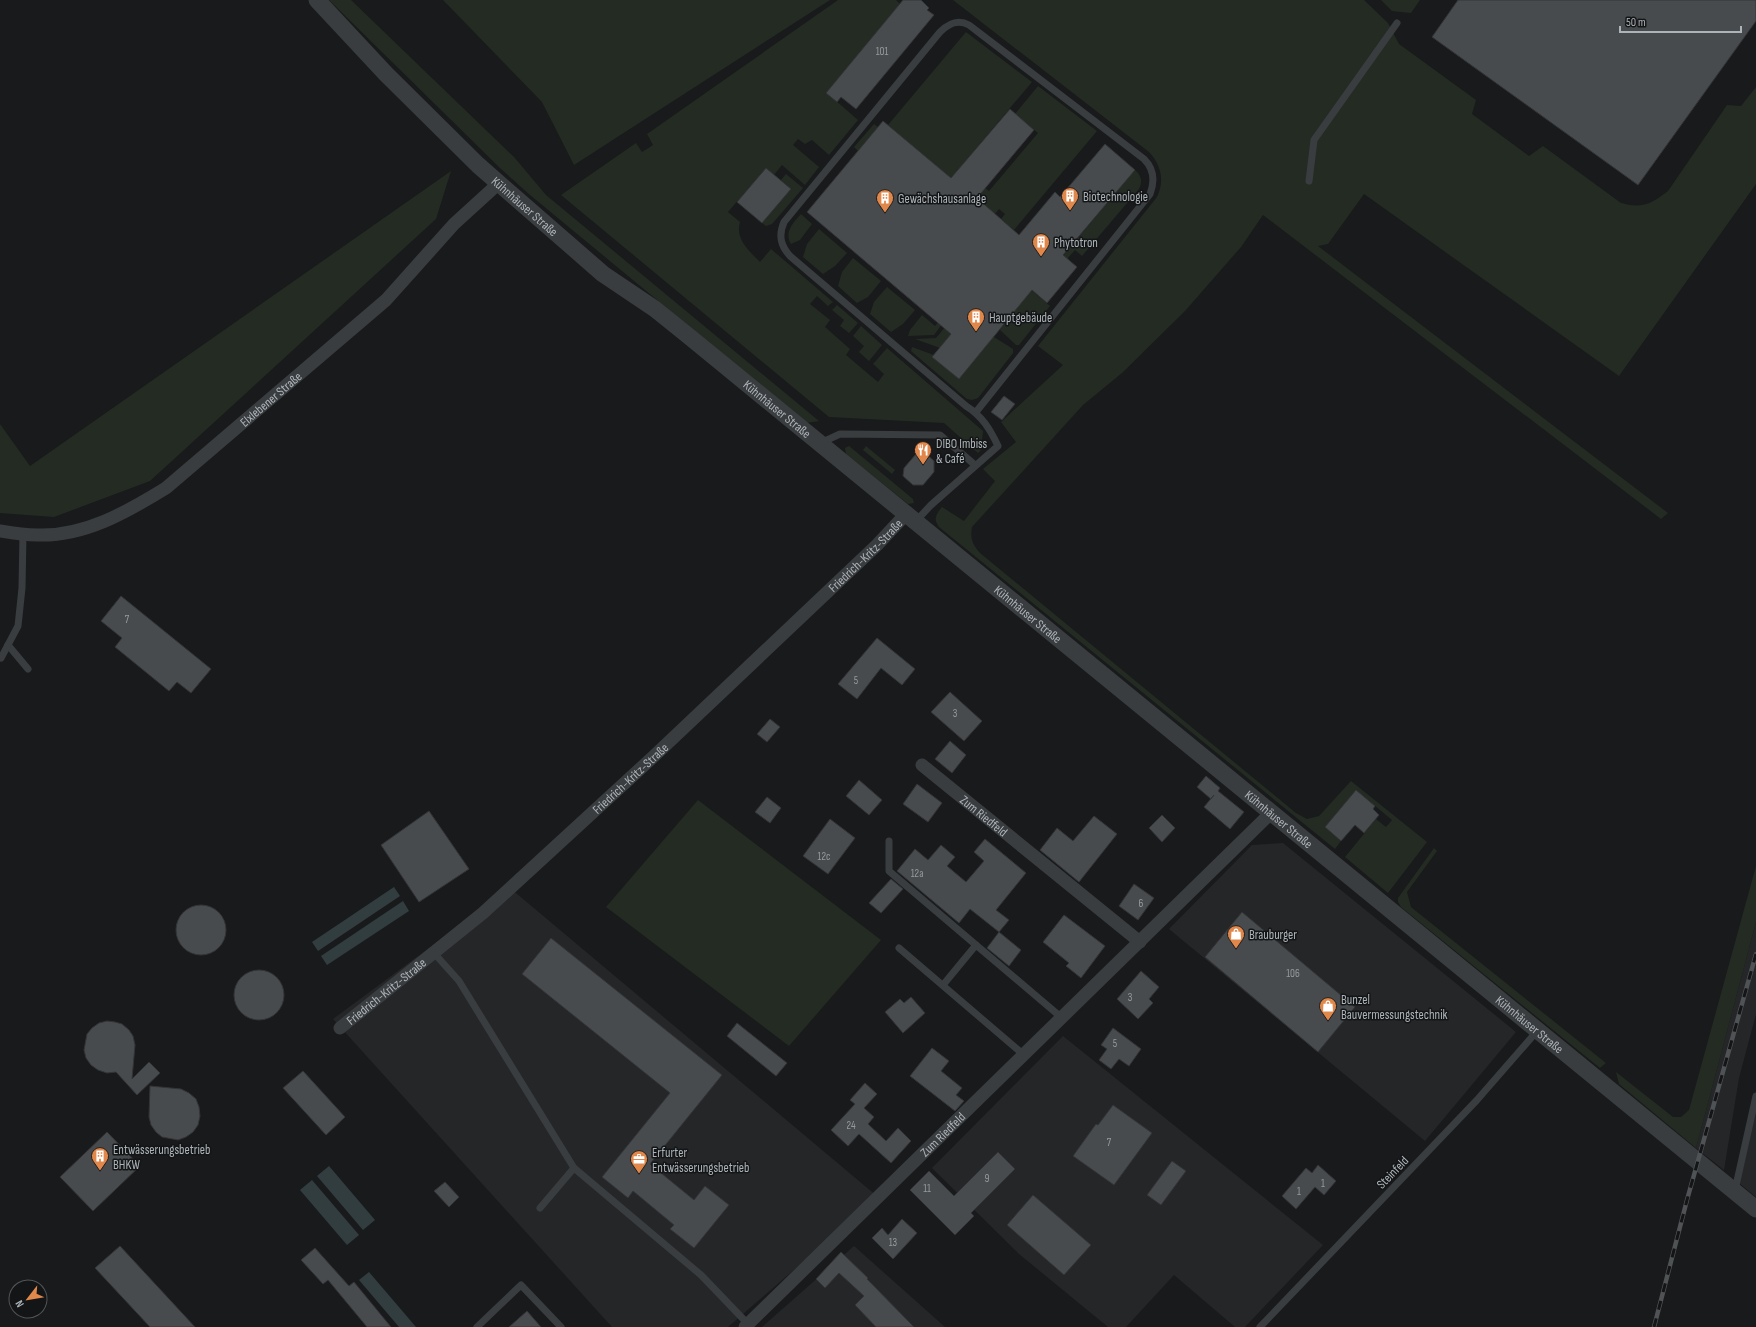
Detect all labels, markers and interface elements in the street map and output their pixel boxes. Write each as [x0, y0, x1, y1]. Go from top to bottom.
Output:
scale bar [1620, 8, 1741, 34]
text: 50 m [1626, 15, 1646, 30]
house number: 101 [876, 45, 888, 58]
street label: Kühnhäuser Straße [488, 174, 561, 240]
building icon: Biotechnologie [1060, 186, 1080, 211]
building icon: Gewächshausanlage [875, 188, 895, 213]
place label: Biotechnologie [1083, 189, 1148, 205]
place label: Gewächshausanlage [898, 191, 986, 207]
building icon: Phytotron [1031, 232, 1051, 257]
place label: Phytotron [1054, 235, 1098, 251]
building icon: Hauptgebäude [966, 307, 986, 332]
place label: Hauptgebäude [989, 310, 1052, 326]
street label: Elxlebener Straße [237, 369, 305, 430]
street label: Kühnhäuser Straße [740, 377, 814, 442]
place label: DIBO Imbiss & Café [936, 436, 988, 467]
restaurant icon: DIBO Imbiss & Café [913, 440, 933, 465]
street label: Friedrich-Kritz-Straße [825, 516, 906, 596]
street label: Kühnhäuser Straße [990, 582, 1065, 647]
house number: 7 [125, 613, 130, 626]
house number: 5 [854, 674, 858, 687]
house number: 3 [953, 707, 958, 720]
street label: Friedrich-Kritz-Straße [589, 740, 672, 818]
street label: Kühnhäuser Straße [1241, 787, 1316, 852]
street label: Zum Riedfeld [956, 792, 1011, 840]
house number: 12c [818, 850, 830, 863]
house number: 12a [911, 867, 923, 880]
house number: 6 [1139, 897, 1144, 910]
shop icon: Brauburger [1226, 924, 1246, 949]
place label: Brauburger [1249, 927, 1297, 943]
street label: Friedrich-Kritz-Straße [344, 955, 430, 1029]
house number: 106 [1286, 967, 1300, 980]
house number: 3 [1128, 991, 1133, 1004]
place label: Bunzel Bauvermessungstechnik [1341, 992, 1448, 1023]
street label: Kühnhäuser Straße [1492, 992, 1566, 1057]
shop icon: Bunzel Bauvermessungstechnik [1318, 996, 1338, 1021]
house number: 5 [1113, 1037, 1117, 1050]
street label: Zum Riedfeld [917, 1109, 969, 1160]
house number: 24 [846, 1119, 856, 1132]
house number: 7 [1107, 1136, 1112, 1149]
place label: Entwässerungsbetrieb BHKW [113, 1142, 210, 1173]
place label: Erfurter Entwässerungsbetrieb [652, 1145, 749, 1176]
building icon: Entwässerungsbetrieb BHKW [90, 1146, 110, 1171]
office icon: Erfurter Entwässerungsbetrieb [629, 1149, 649, 1174]
street label: Steinfeld [1373, 1153, 1412, 1192]
house number: 9 [985, 1172, 990, 1185]
house number: 1 [1321, 1177, 1325, 1190]
house number: 11 [923, 1182, 931, 1195]
house number: 1 [1297, 1185, 1301, 1198]
house number: 13 [889, 1236, 898, 1249]
north arrow [8, 1279, 48, 1319]
text: N [13, 1298, 27, 1310]

